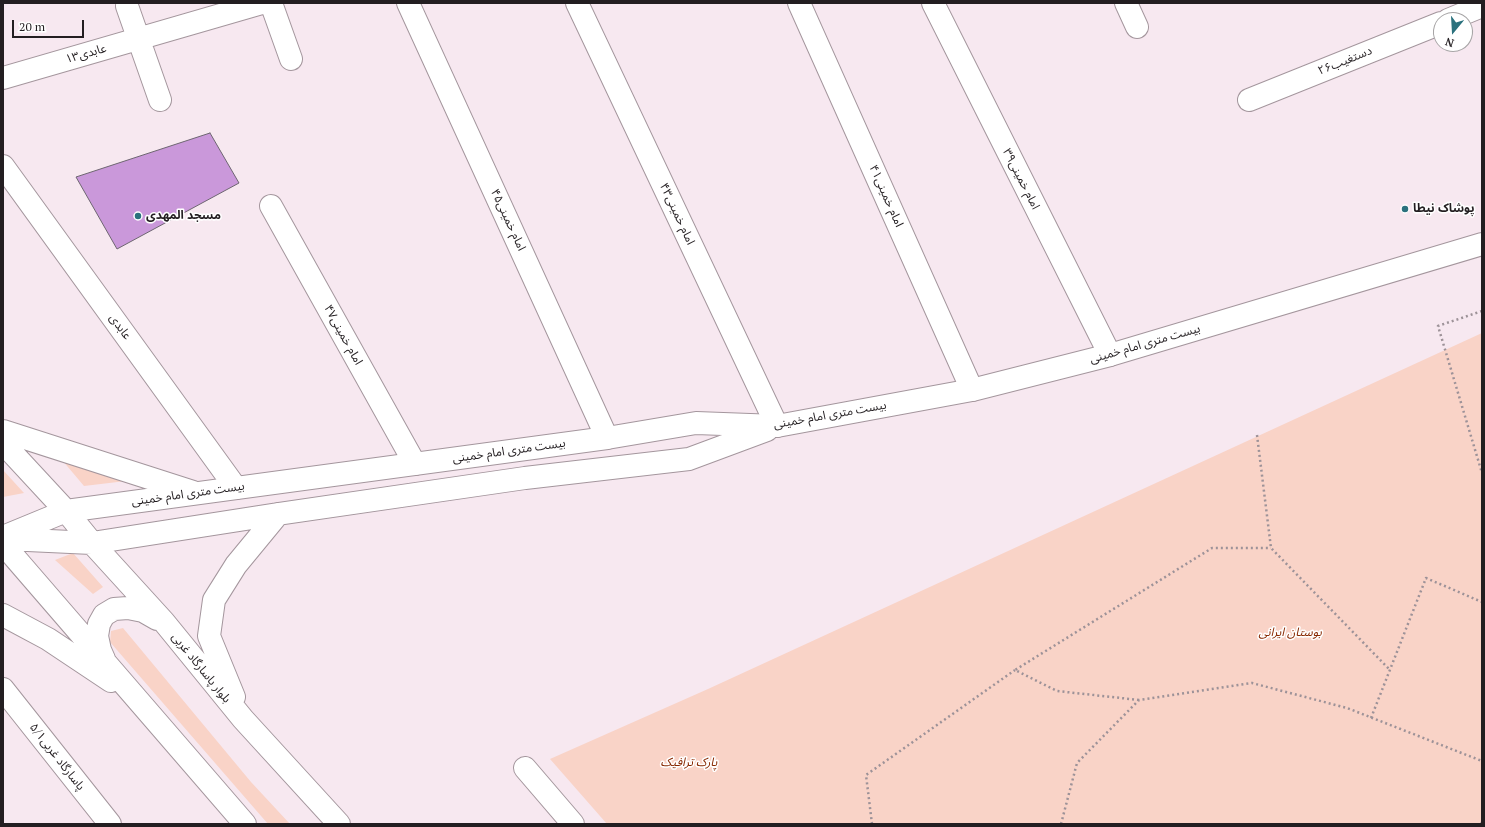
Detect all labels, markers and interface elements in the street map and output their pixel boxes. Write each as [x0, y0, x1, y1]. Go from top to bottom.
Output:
scale bar [14, 12, 86, 38]
north arrow [1433, 12, 1473, 52]
text: 20 m [19, 19, 45, 34]
text: N [1443, 35, 1456, 50]
street label: عابدی۱۳ [64, 41, 108, 67]
street label: دستغیب۲۶ [1316, 44, 1374, 78]
street label: امام خمینی۳۹ [999, 146, 1043, 212]
street label: امام خمینی۴۱ [866, 163, 906, 229]
street label: امام خمینی۴۳ [656, 181, 698, 247]
street label: امام خمینی۴۵ [487, 187, 529, 253]
place label: پوشاک نیطا [1413, 202, 1475, 216]
marker: پوشاک نیطا [1400, 204, 1410, 214]
place label: مسجد المهدی [146, 209, 221, 223]
marker: مسجد المهدی [133, 211, 143, 221]
street label: امام خمینی۴۷ [321, 302, 365, 368]
street label: عابدی [106, 311, 134, 343]
street label: بیست متری امام خمینی [1088, 321, 1202, 367]
street label: بیست متری امام خمینی [772, 398, 888, 432]
street label: بیست متری امام خمینی [451, 436, 567, 466]
street label: بیست متری امام خمینی [130, 479, 246, 509]
park label: بوستان ایرانی [1258, 626, 1322, 640]
street label: بلوار پاسارگاد غربی [168, 630, 234, 706]
street label: پاسارگاد غربی۵/۱ [26, 721, 88, 793]
park label: پارک ترافیک [661, 756, 717, 770]

